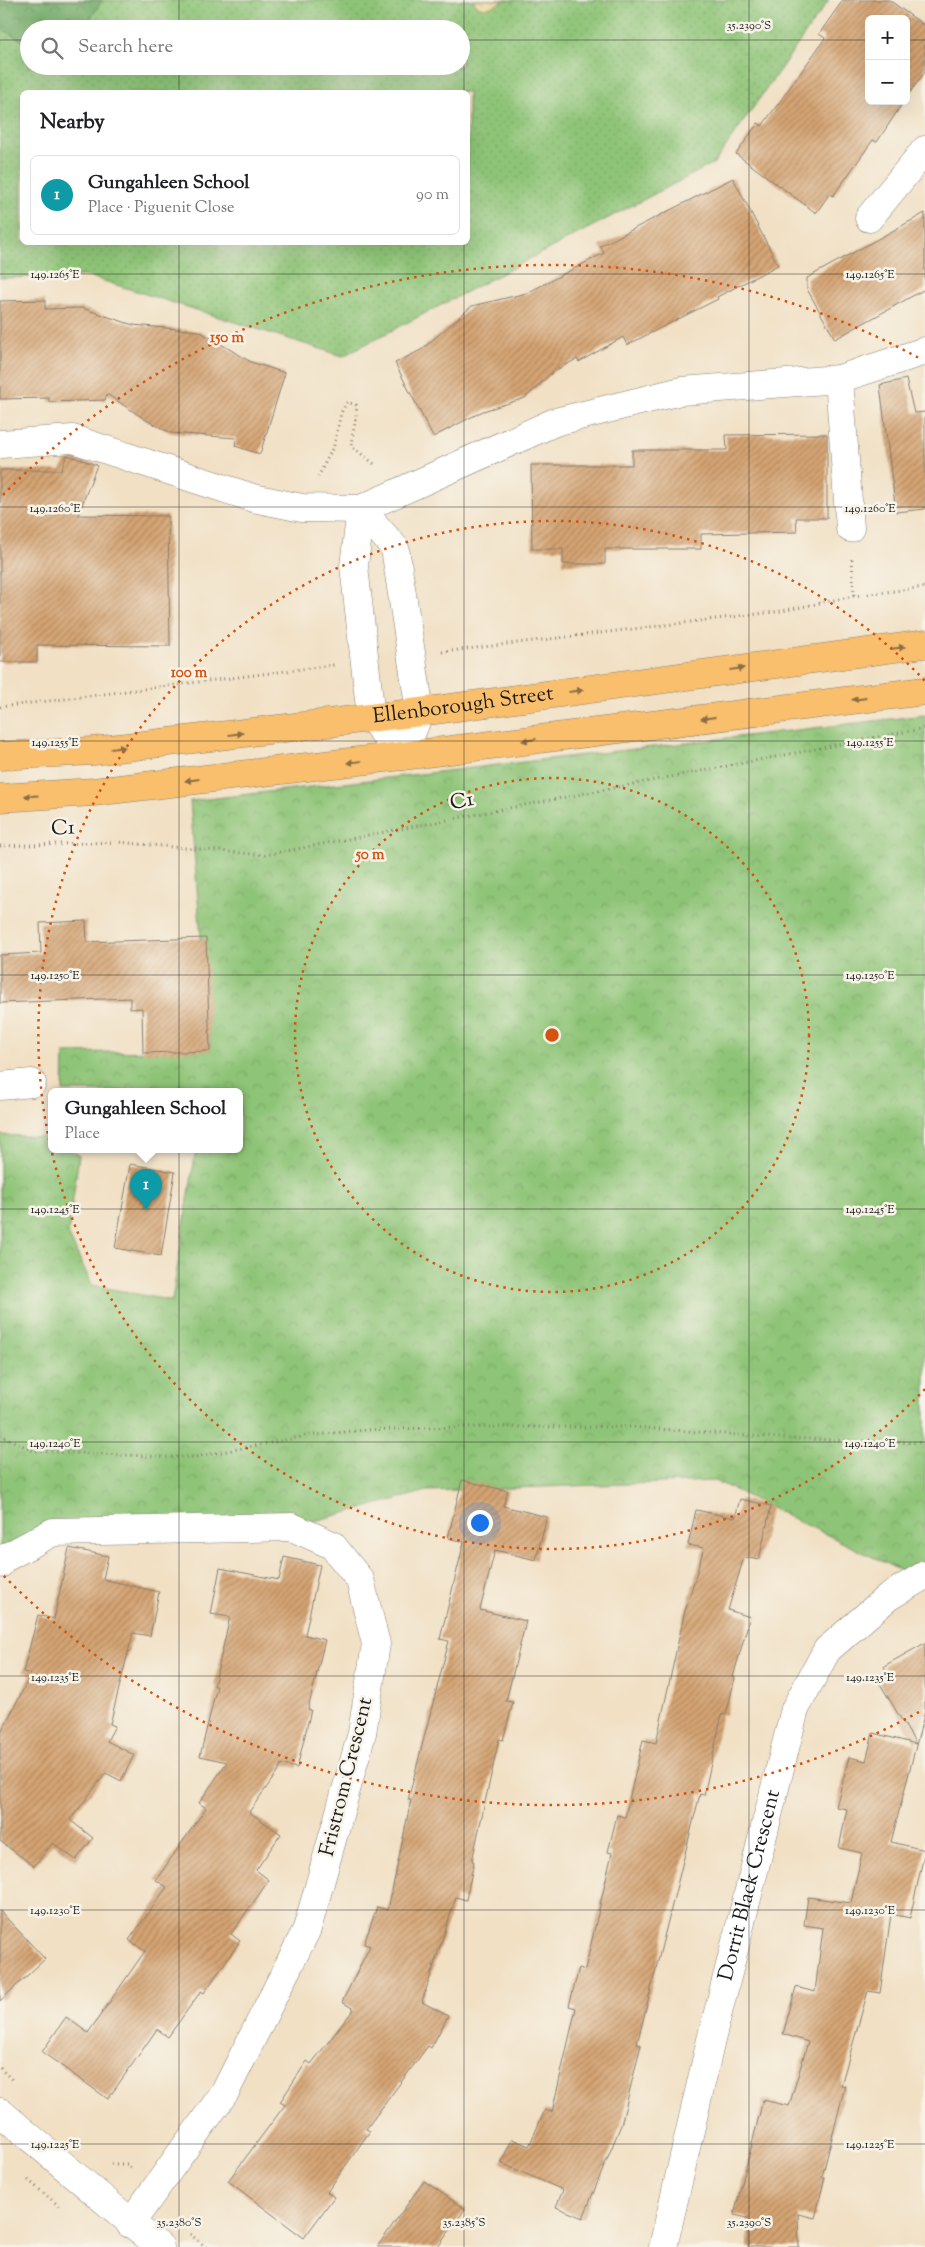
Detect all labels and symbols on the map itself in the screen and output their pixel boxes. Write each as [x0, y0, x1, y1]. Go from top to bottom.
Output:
text: 35.2390°S [727, 17, 771, 35]
text: 149.1265°E [31, 266, 80, 284]
text: 149.1265°E [846, 266, 895, 284]
text: 150 m [210, 328, 244, 349]
text: 149.1260°E [29, 500, 81, 518]
text: 149.1260°E [844, 500, 896, 518]
one-way arrow [890, 643, 906, 651]
text: 100 m [171, 663, 208, 684]
one-way arrow [729, 665, 745, 673]
street label: Ellenborough Street [371, 679, 555, 733]
one-way arrow [568, 687, 584, 695]
one-way arrow [851, 695, 867, 703]
one-way arrow [699, 714, 715, 722]
one-way arrow [228, 729, 244, 737]
text: 149.1255°E [31, 734, 79, 752]
text: 149.1255°E [846, 734, 894, 752]
one-way arrow [521, 736, 537, 744]
one-way arrow [111, 743, 127, 751]
one-way arrow [345, 758, 361, 766]
one-way arrow [184, 776, 200, 784]
street label: C1 [447, 785, 477, 819]
one-way arrow [22, 792, 38, 800]
street label: C1 [51, 814, 75, 844]
text: 50 m [355, 845, 385, 866]
text: 149.1250°E [30, 967, 80, 985]
text: 149.1250°E [845, 967, 895, 985]
centre of rings [543, 1026, 561, 1044]
pin: 1 [130, 1169, 162, 1210]
text: 149.1245°E [30, 1201, 80, 1219]
text: 149.1245°E [845, 1201, 895, 1219]
text: 149.1240°E [30, 1435, 81, 1453]
text: 149.1240°E [845, 1435, 896, 1453]
your location [467, 1510, 493, 1536]
text: 149.1235°E [31, 1669, 80, 1687]
text: 149.1235°E [846, 1669, 895, 1687]
street label: Fristrom Crescent [313, 1694, 381, 1860]
street label: Dorrit Black Crescent [712, 1787, 789, 1984]
text: 149.1230°E [30, 1902, 81, 1920]
text: 149.1230°E [845, 1902, 896, 1920]
text: 149.1225°E [31, 2136, 80, 2154]
text: 149.1225°E [846, 2136, 895, 2154]
text: 35.2380°S [157, 2214, 201, 2232]
text: 35.2385°S [443, 2214, 485, 2232]
text: 35.2390°S [727, 2214, 771, 2232]

